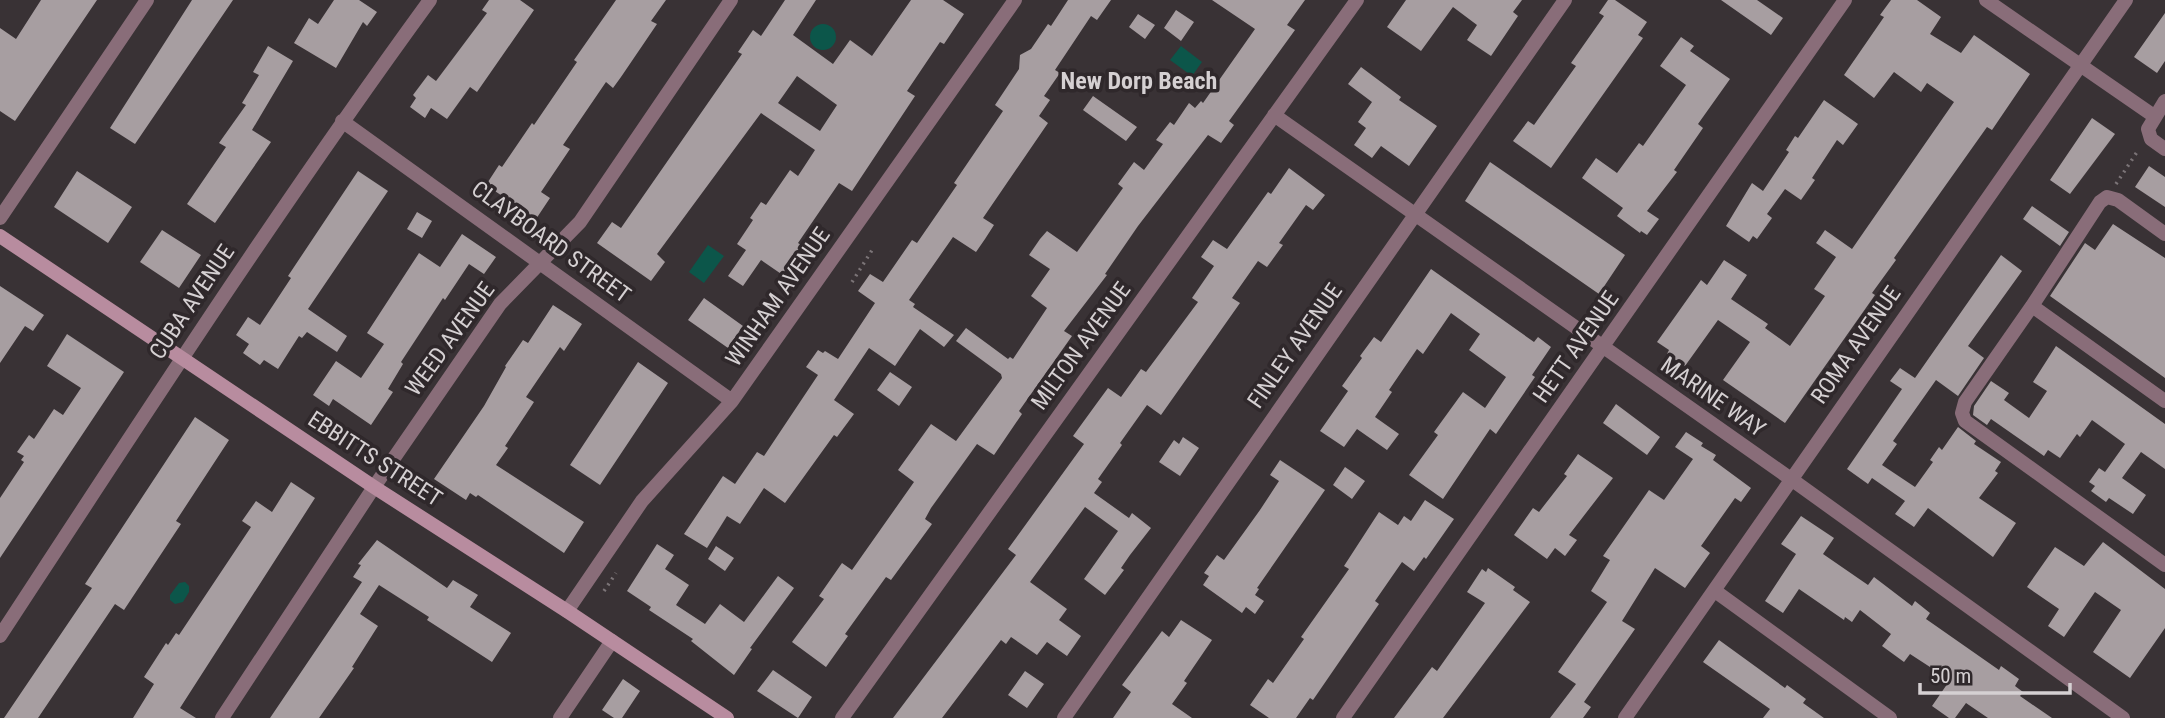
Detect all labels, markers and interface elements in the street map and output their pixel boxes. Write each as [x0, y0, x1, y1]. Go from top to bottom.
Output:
district label: New Dorp Beach [1061, 67, 1217, 95]
street label: CLAYBOARD STREET [466, 175, 636, 309]
street label: WINHAM AVENUE [720, 222, 836, 372]
street label: CUBA AVENUE [144, 240, 240, 364]
street label: WEED AVENUE [400, 277, 500, 401]
street label: MILTON AVENUE [1026, 277, 1136, 415]
street label: FINLEY AVENUE [1242, 278, 1348, 414]
street label: ROMA AVENUE [1806, 281, 1906, 409]
street label: HETT AVENUE [1528, 286, 1624, 408]
street label: MARINE WAY [1656, 351, 1770, 443]
street label: EBBITTS STREET [303, 406, 447, 512]
scale bar [1920, 652, 2070, 696]
text: 50 m [1930, 664, 1971, 688]

